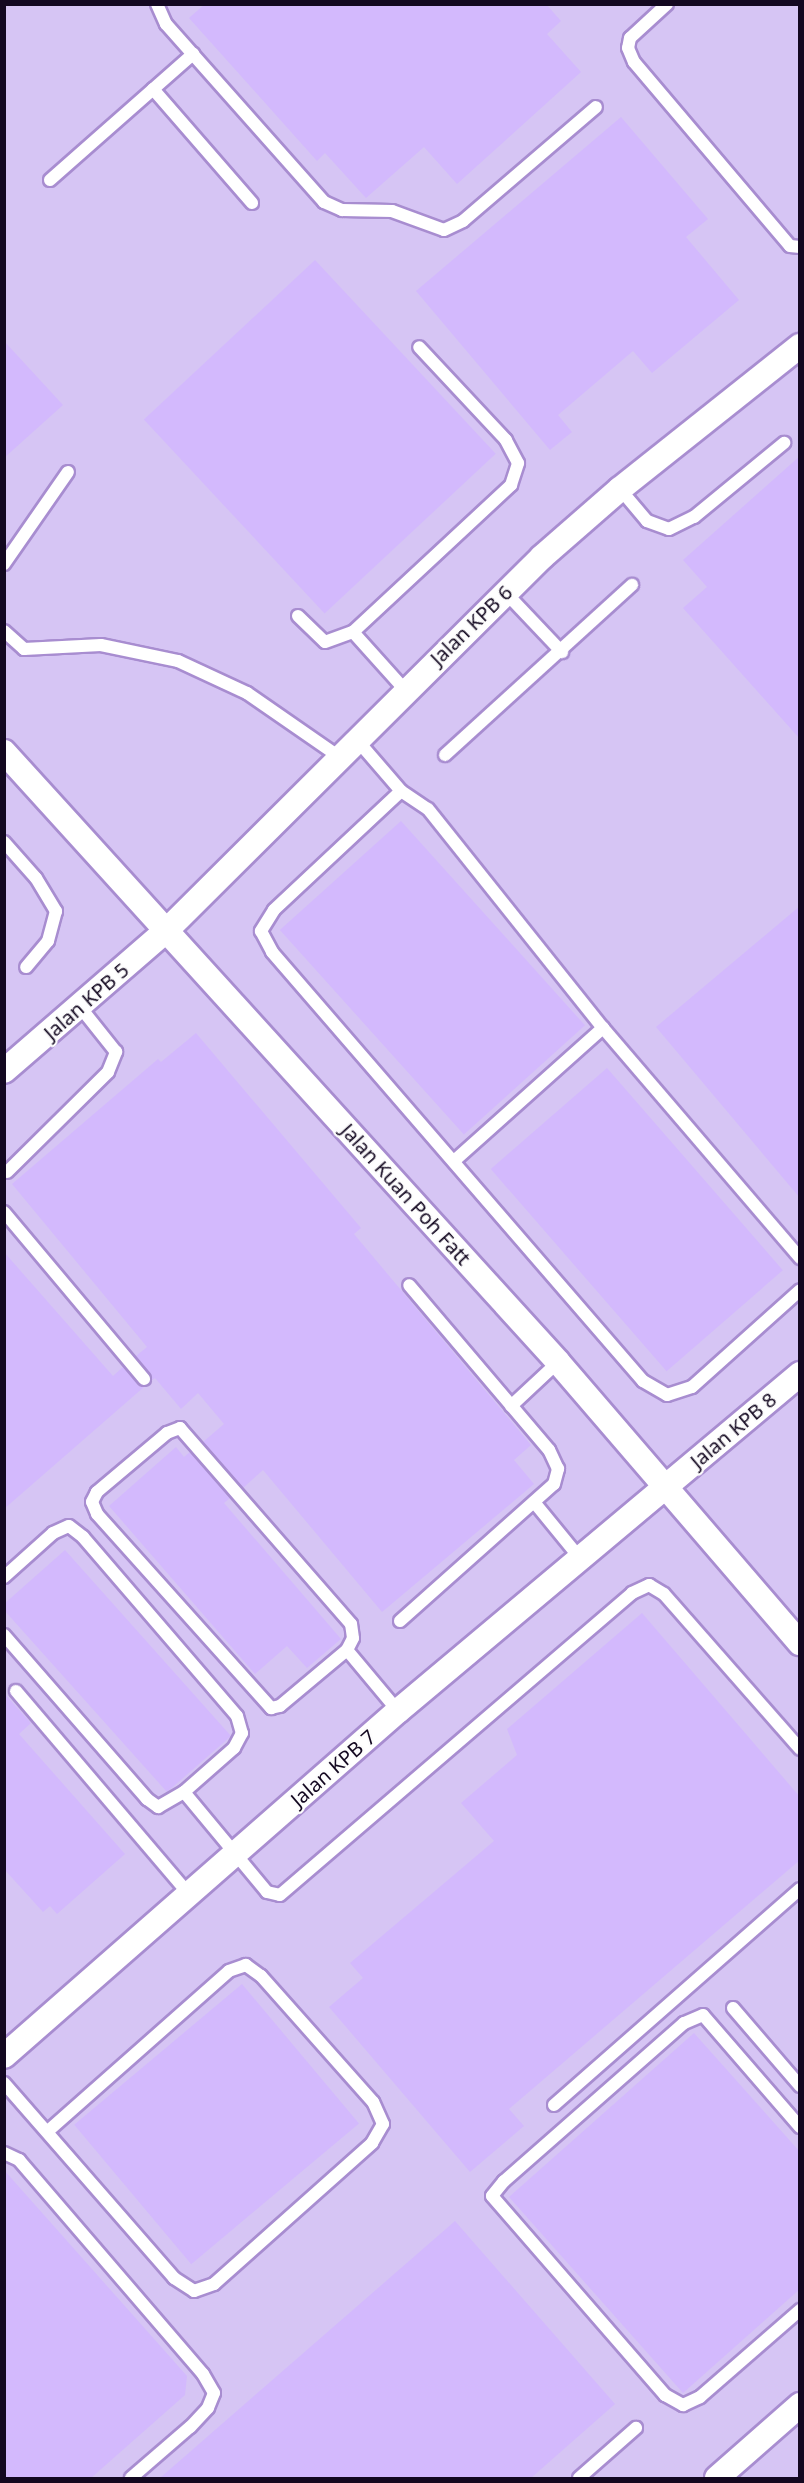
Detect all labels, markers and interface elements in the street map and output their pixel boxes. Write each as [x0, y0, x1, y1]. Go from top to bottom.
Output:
street label: Jalan KPB 6 [425, 580, 517, 670]
street label: Jalan KPB 5 [39, 958, 133, 1044]
street label: Jalan Kuan Poh Fatt [336, 1118, 476, 1270]
street label: Jalan KPB 8 [685, 1387, 781, 1473]
street label: Jalan KPB 7 [286, 1725, 380, 1811]

